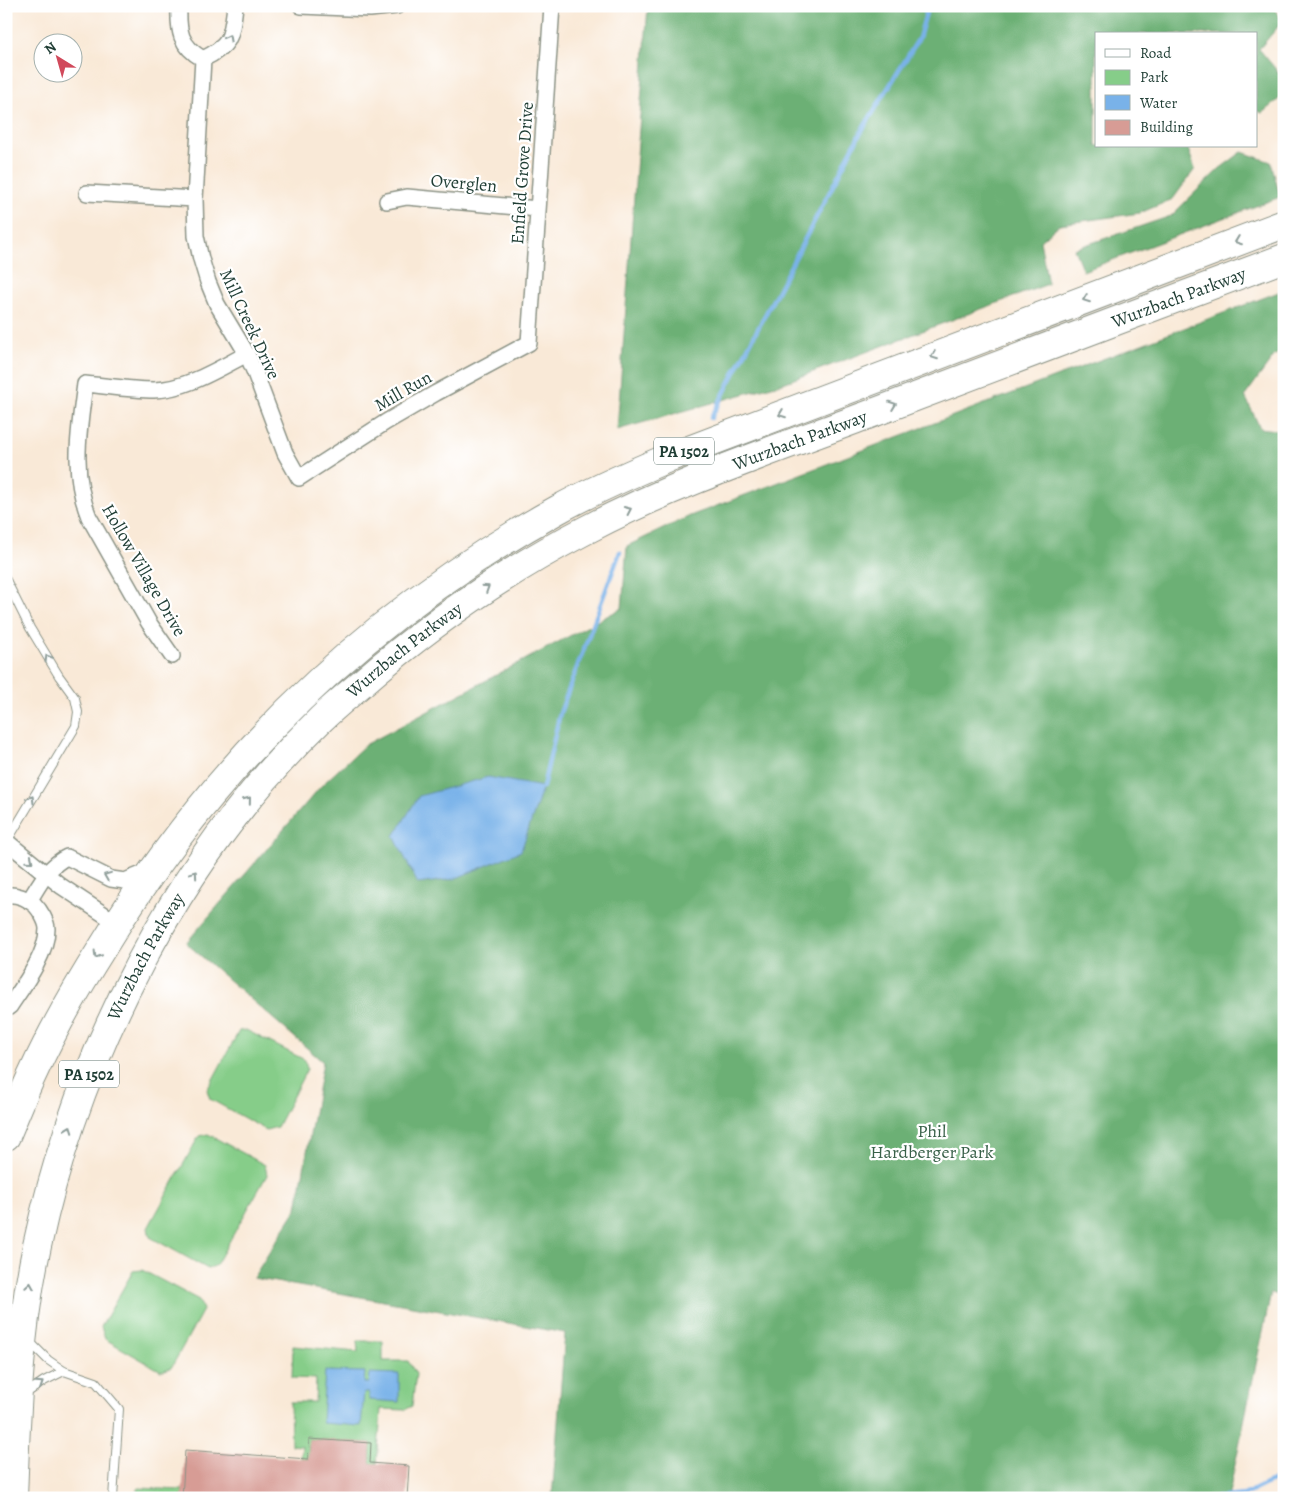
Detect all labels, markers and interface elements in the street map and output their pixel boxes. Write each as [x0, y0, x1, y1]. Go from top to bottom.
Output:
north arrow [32, 32, 82, 82]
legend [1095, 32, 1258, 148]
one-way arrow [222, 35, 232, 44]
text: N [41, 37, 60, 59]
text: Road [1140, 43, 1172, 63]
text: Park [1140, 67, 1169, 87]
text: Water [1139, 93, 1177, 113]
street label: Enfield Grove Drive [505, 101, 539, 245]
text: Building [1140, 117, 1193, 137]
street label: Overglen [430, 168, 498, 198]
one-way arrow [1234, 235, 1243, 245]
street label: Wurzbach Parkway [1107, 261, 1250, 334]
street label: Mill Creek Drive [214, 265, 286, 383]
one-way arrow [1082, 293, 1091, 303]
one-way arrow [930, 350, 939, 360]
street label: Mill Run [370, 365, 436, 417]
one-way arrow [888, 401, 897, 411]
street label: Wurzbach Parkway [728, 404, 871, 476]
one-way arrow [778, 408, 787, 418]
road number: PA 1502 [654, 438, 714, 464]
street label: Hollow Village Drive [96, 499, 192, 641]
one-way arrow [623, 505, 632, 516]
one-way arrow [481, 585, 490, 595]
street label: Wurzbach Parkway [340, 596, 468, 704]
one-way arrow [44, 654, 54, 663]
one-way arrow [25, 796, 35, 805]
one-way arrow [243, 797, 252, 806]
one-way arrow [24, 854, 33, 862]
one-way arrow [188, 870, 197, 880]
one-way arrow [103, 872, 112, 882]
street label: Wurzbach Parkway [101, 887, 190, 1025]
one-way arrow [94, 949, 104, 958]
road number: PA 1502 [59, 1060, 119, 1088]
park label: Phil Hardberger Park [870, 1119, 994, 1164]
one-way arrow [63, 1125, 73, 1134]
one-way arrow [24, 1282, 34, 1291]
one-way arrow [35, 1380, 44, 1390]

